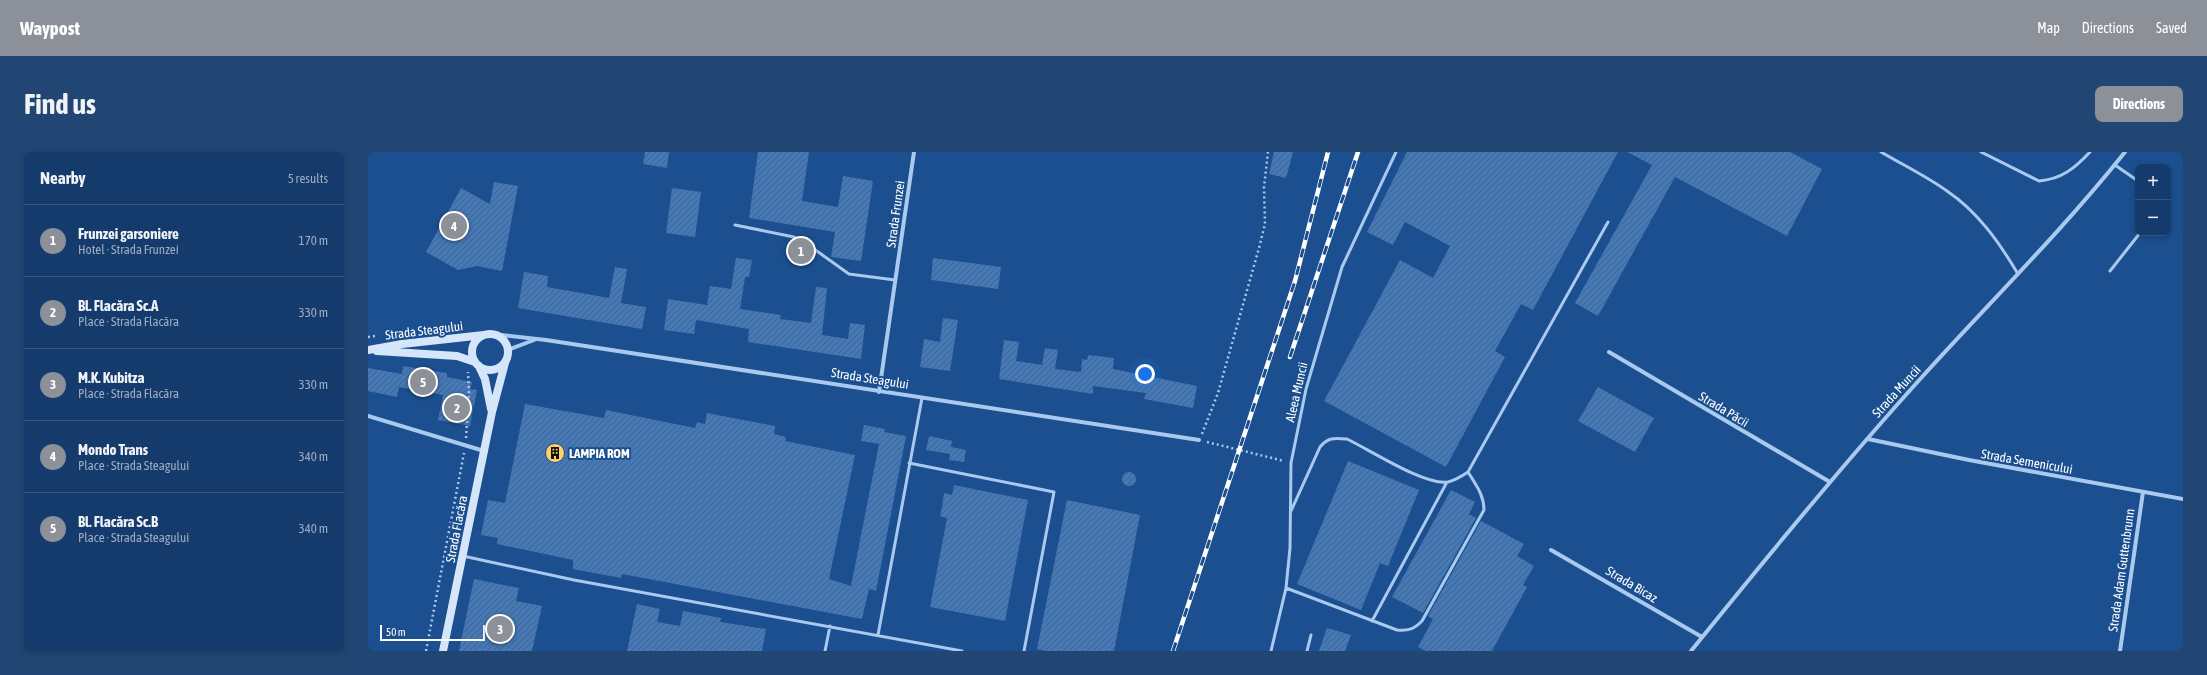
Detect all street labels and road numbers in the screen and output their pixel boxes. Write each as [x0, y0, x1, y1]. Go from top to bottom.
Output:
street label: Strada Frunzei [883, 180, 908, 249]
street label: Strada Steagului [384, 318, 464, 343]
street label: Aleea Muncii [1282, 361, 1311, 424]
street label: Strada Muncii [1869, 362, 1924, 420]
street label: Strada Steagului [830, 365, 910, 392]
street label: Strada Păcii [1696, 389, 1752, 430]
street label: Strada Semenicului [1980, 446, 2074, 477]
street label: Strada Flacăra [443, 494, 470, 564]
street label: Strada Adam Guttenbrunn [2105, 508, 2138, 633]
street label: Strada Bicaz [1603, 563, 1661, 606]

